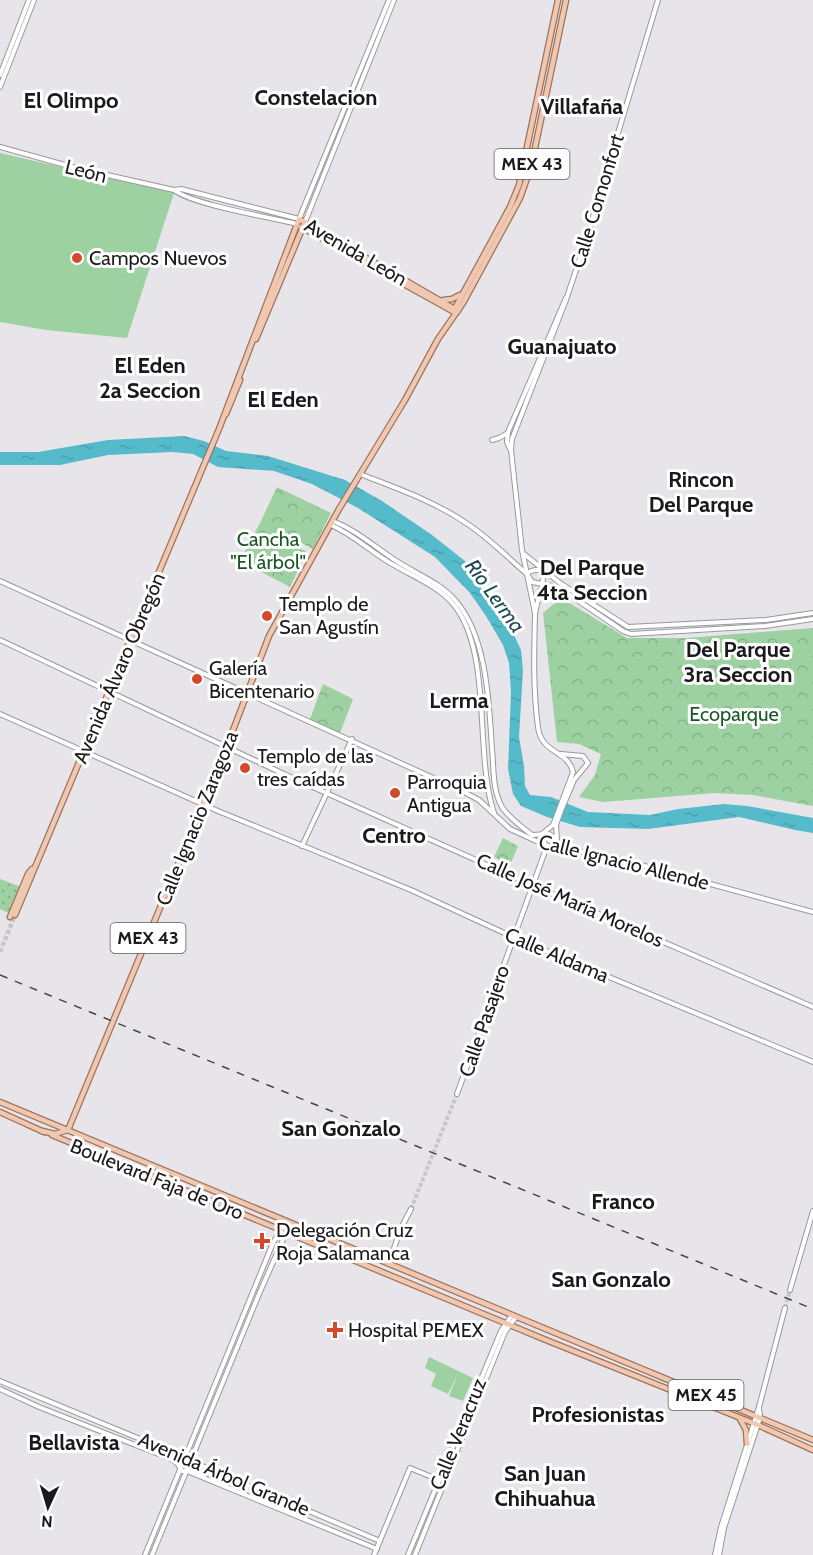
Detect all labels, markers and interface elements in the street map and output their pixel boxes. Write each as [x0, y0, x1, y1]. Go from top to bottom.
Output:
district label: Constelacion [255, 84, 377, 111]
district label: El Olimpo [23, 87, 119, 114]
district label: Villafaña [541, 93, 623, 120]
street label: Calle Comonfort [565, 131, 629, 271]
road number: MEX 43 [494, 149, 570, 179]
street label: León [63, 154, 109, 188]
street label: Avenida León [300, 213, 412, 291]
place label: Campos Nuevos [89, 246, 227, 270]
marker: Campos Nuevos [70, 251, 84, 265]
district label: Guanajuato [508, 333, 616, 360]
district label: El Eden 2a Seccion [99, 352, 201, 404]
district label: El Eden [247, 386, 319, 413]
district label: Rincon Del Parque [649, 466, 753, 518]
park label: Cancha "El árbol" [230, 527, 306, 574]
water label: Río Lerma [460, 554, 530, 637]
district label: Del Parque 4ta Seccion [536, 554, 648, 606]
street label: Avenida Álvaro Obregón [68, 569, 170, 767]
place label: Templo de San Agustín [279, 592, 379, 639]
marker: Templo de San Agustín [260, 609, 274, 623]
district label: Del Parque 3ra Seccion [684, 636, 792, 688]
place label: Galería Bicentenario [209, 656, 315, 703]
marker: Galería Bicentenario [190, 672, 204, 686]
district label: Lerma [429, 687, 489, 714]
park label: Ecoparque [689, 702, 779, 726]
street label: Calle Ignacio Zaragoza [151, 727, 243, 909]
place label: Templo de las tres caídas [257, 744, 374, 791]
marker: Templo de las tres caídas [238, 761, 252, 775]
place label: Parroquia Antigua [407, 770, 487, 817]
marker: Parroquia Antigua [388, 786, 402, 800]
district label: Centro [362, 822, 426, 849]
street label: Calle Ignacio Allende [536, 829, 712, 895]
street label: Calle José María Morelos [473, 848, 667, 952]
street label: Calle Aldama [501, 922, 613, 988]
road number: MEX 43 [110, 923, 186, 953]
street label: Calle Pasajero [454, 962, 514, 1080]
district label: San Gonzalo [281, 1115, 401, 1142]
street label: Boulevard Faja de Oro [67, 1133, 247, 1225]
district label: Franco [591, 1188, 655, 1215]
place label: Delegación Cruz Roja Salamanca [276, 1218, 413, 1265]
marker: Delegación Cruz Roja Salamanca [253, 1232, 271, 1250]
district label: San Gonzalo [551, 1266, 671, 1293]
place label: Hospital PEMEX [348, 1318, 484, 1342]
marker: Hospital PEMEX [326, 1321, 344, 1339]
street label: Calle Veracruz [425, 1375, 491, 1493]
road number: MEX 45 [668, 1380, 744, 1410]
district label: Profesionistas [532, 1401, 664, 1428]
street label: Avenida Árbol Grande [135, 1427, 313, 1521]
district label: Bellavista [28, 1429, 120, 1456]
district label: San Juan Chihuahua [494, 1460, 596, 1512]
north arrow [18, 1477, 78, 1537]
text: N [41, 1512, 53, 1531]

